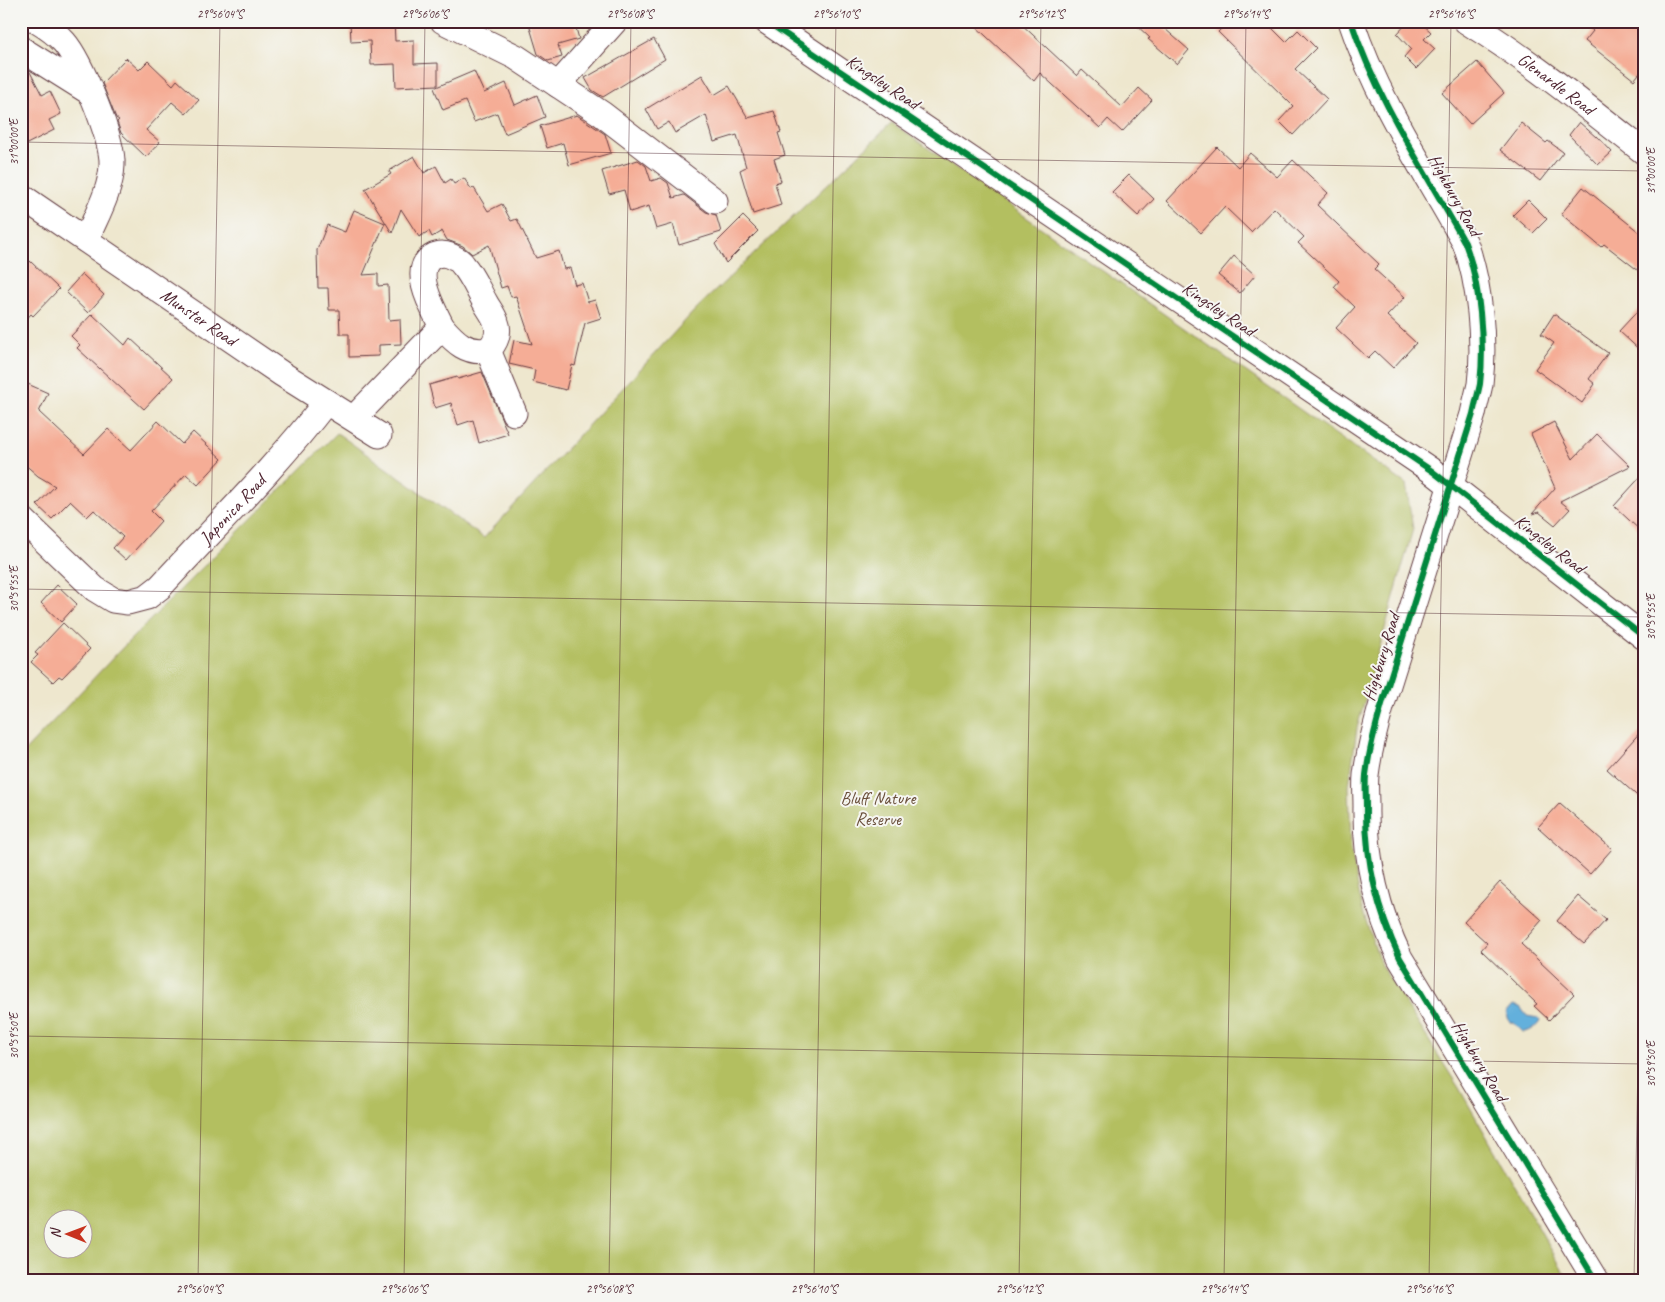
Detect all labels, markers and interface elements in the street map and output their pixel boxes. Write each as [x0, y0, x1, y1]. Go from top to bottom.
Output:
text: 29°56'04"S [197, 6, 245, 22]
text: 29°56'06"S [402, 6, 450, 22]
text: 29°56'08"S [607, 6, 655, 22]
text: 29°56'10"S [813, 6, 861, 22]
text: 29°56'12"S [1018, 6, 1066, 22]
text: 29°56'14"S [1223, 6, 1271, 22]
text: 29°56'16"S [1428, 6, 1476, 22]
street label: Glenardle Road [1514, 48, 1601, 121]
street label: Kingsley Road [842, 50, 926, 116]
text: 31°00'00"E [6, 117, 22, 165]
text: 31°00'00"E [1643, 146, 1659, 194]
street label: Highbury Road [1423, 150, 1488, 242]
street label: Kingsley Road [1178, 277, 1262, 343]
street label: Munster Road [156, 283, 243, 352]
street label: Japonica Road [194, 468, 272, 550]
street label: Kingsley Road [1510, 510, 1592, 580]
text: 30°59'55"E [6, 564, 22, 612]
text: 30°59'55"E [1643, 592, 1659, 640]
street label: Highbury Road [1357, 608, 1406, 703]
park label: Bluff Nature Reserve [841, 787, 917, 830]
text: 30°59'50"E [6, 1011, 22, 1059]
street label: Highbury Road [1447, 1017, 1514, 1108]
text: 30°59'50"E [1643, 1039, 1659, 1087]
north arrow [42, 1210, 92, 1260]
text: N [47, 1227, 64, 1238]
text: 29°56'04"S [176, 1281, 224, 1297]
text: 29°56'06"S [381, 1281, 429, 1297]
text: 29°56'08"S [586, 1281, 634, 1297]
text: 29°56'10"S [791, 1281, 839, 1297]
text: 29°56'12"S [996, 1281, 1044, 1297]
text: 29°56'14"S [1201, 1281, 1249, 1297]
text: 29°56'16"S [1406, 1281, 1454, 1297]

